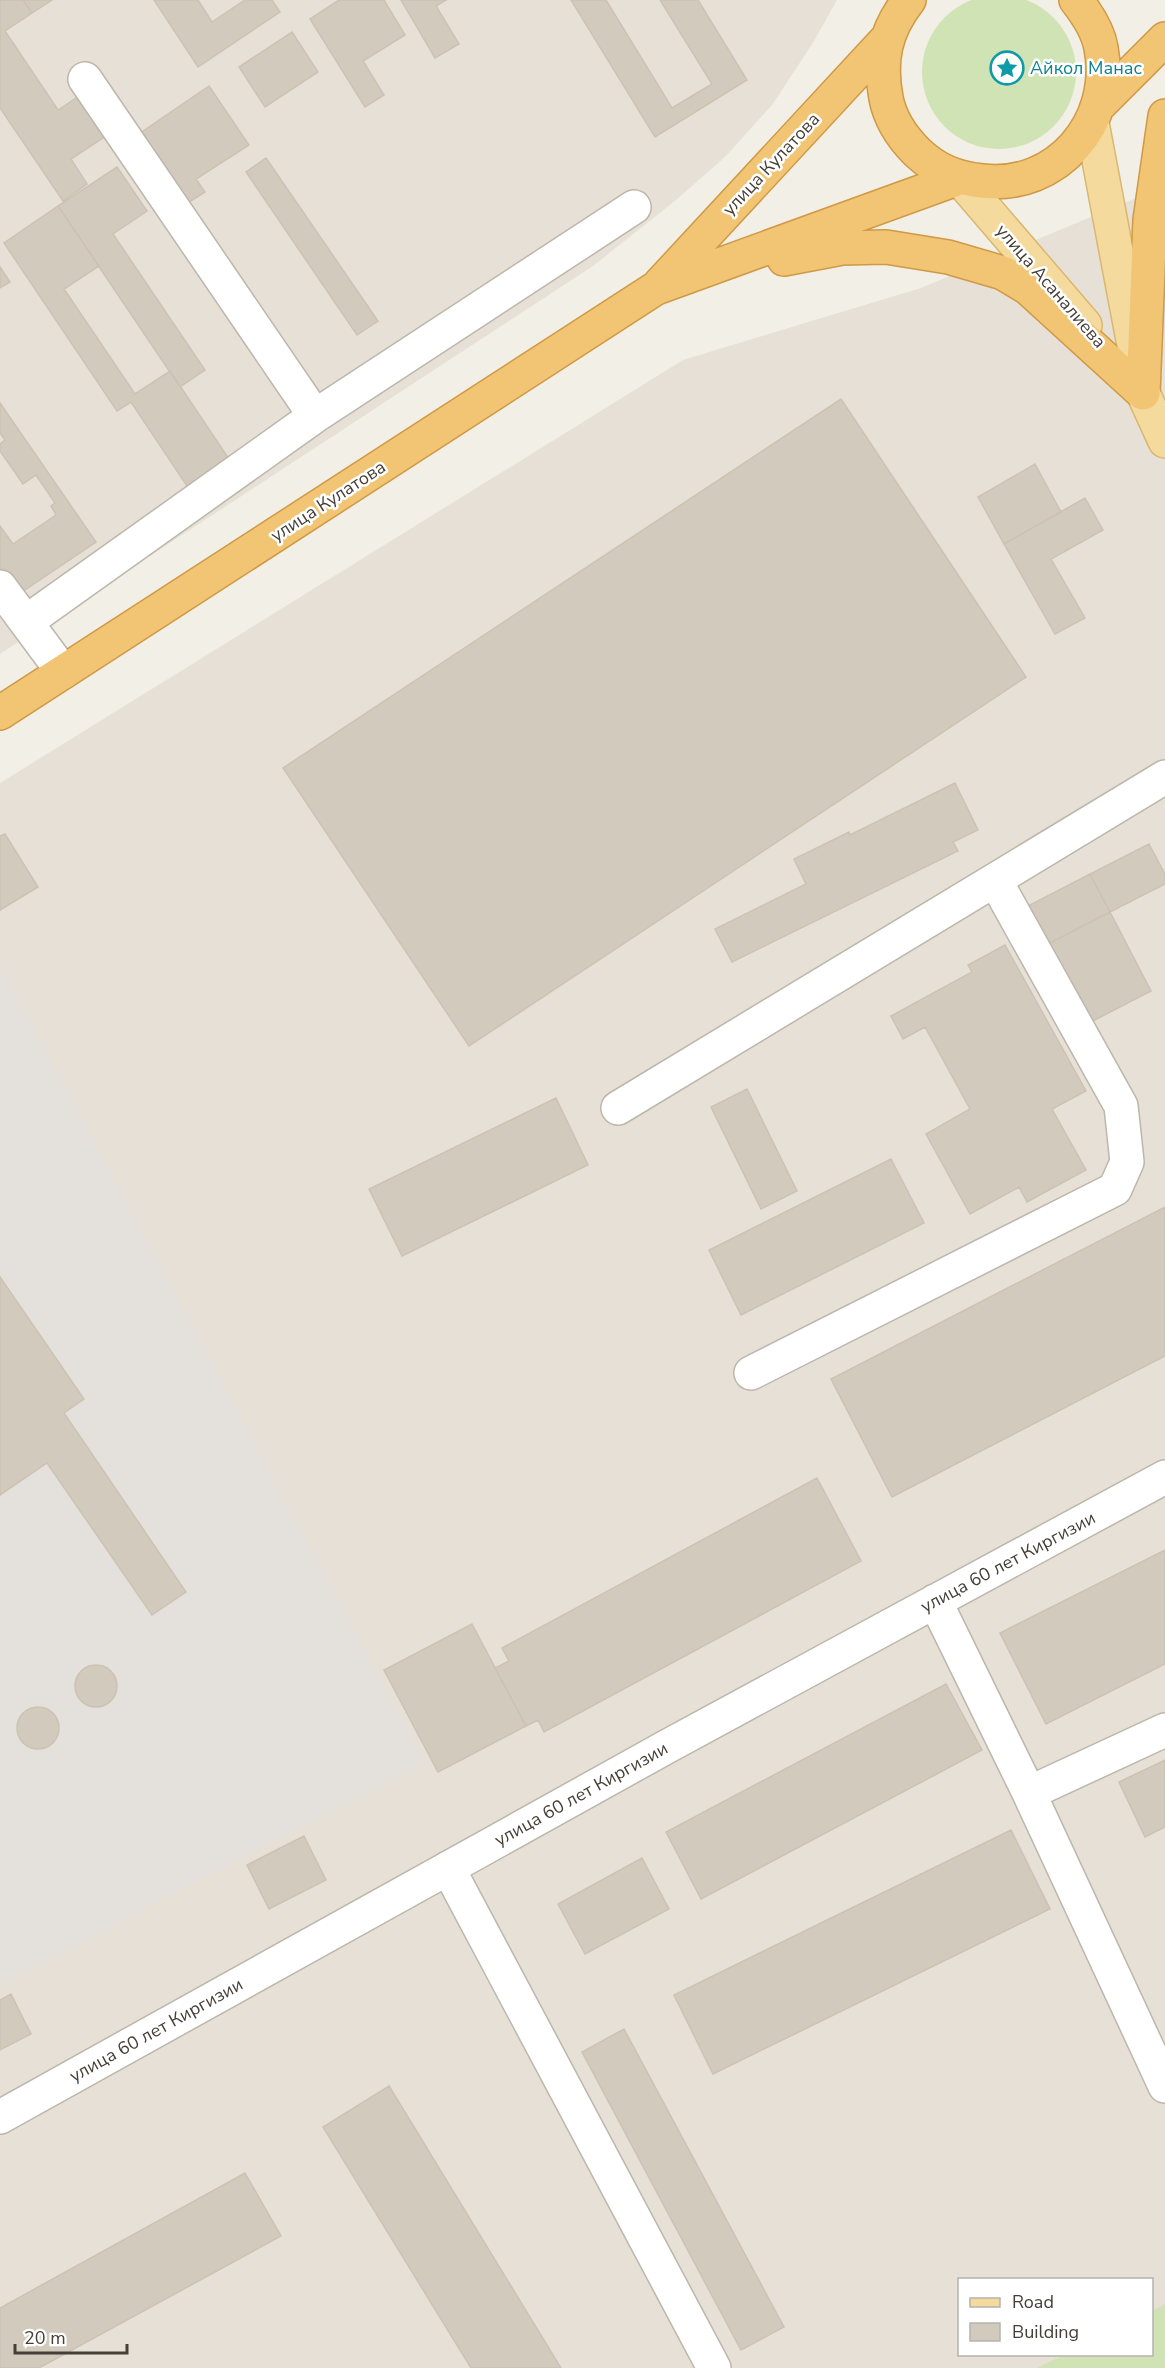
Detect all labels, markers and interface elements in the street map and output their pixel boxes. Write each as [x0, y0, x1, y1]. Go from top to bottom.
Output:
place icon: Айкол Манас [989, 50, 1025, 86]
place label: Айкол Манас [1030, 56, 1142, 80]
street label: улица Кулатова [717, 107, 825, 221]
street label: улица Асаналиева [991, 219, 1111, 353]
street label: улица Кулатова [266, 455, 390, 547]
street label: улица 60 лет Киргизии [916, 1506, 1100, 1618]
street label: улица 60 лет Киргизии [490, 1736, 672, 1852]
street label: улица 60 лет Киргизии [65, 1972, 247, 2088]
legend [958, 2278, 1153, 2356]
text: Road [1012, 2290, 1054, 2314]
scale bar [15, 2317, 128, 2355]
text: Building [1012, 2320, 1079, 2344]
text: 20 m [24, 2326, 66, 2350]

